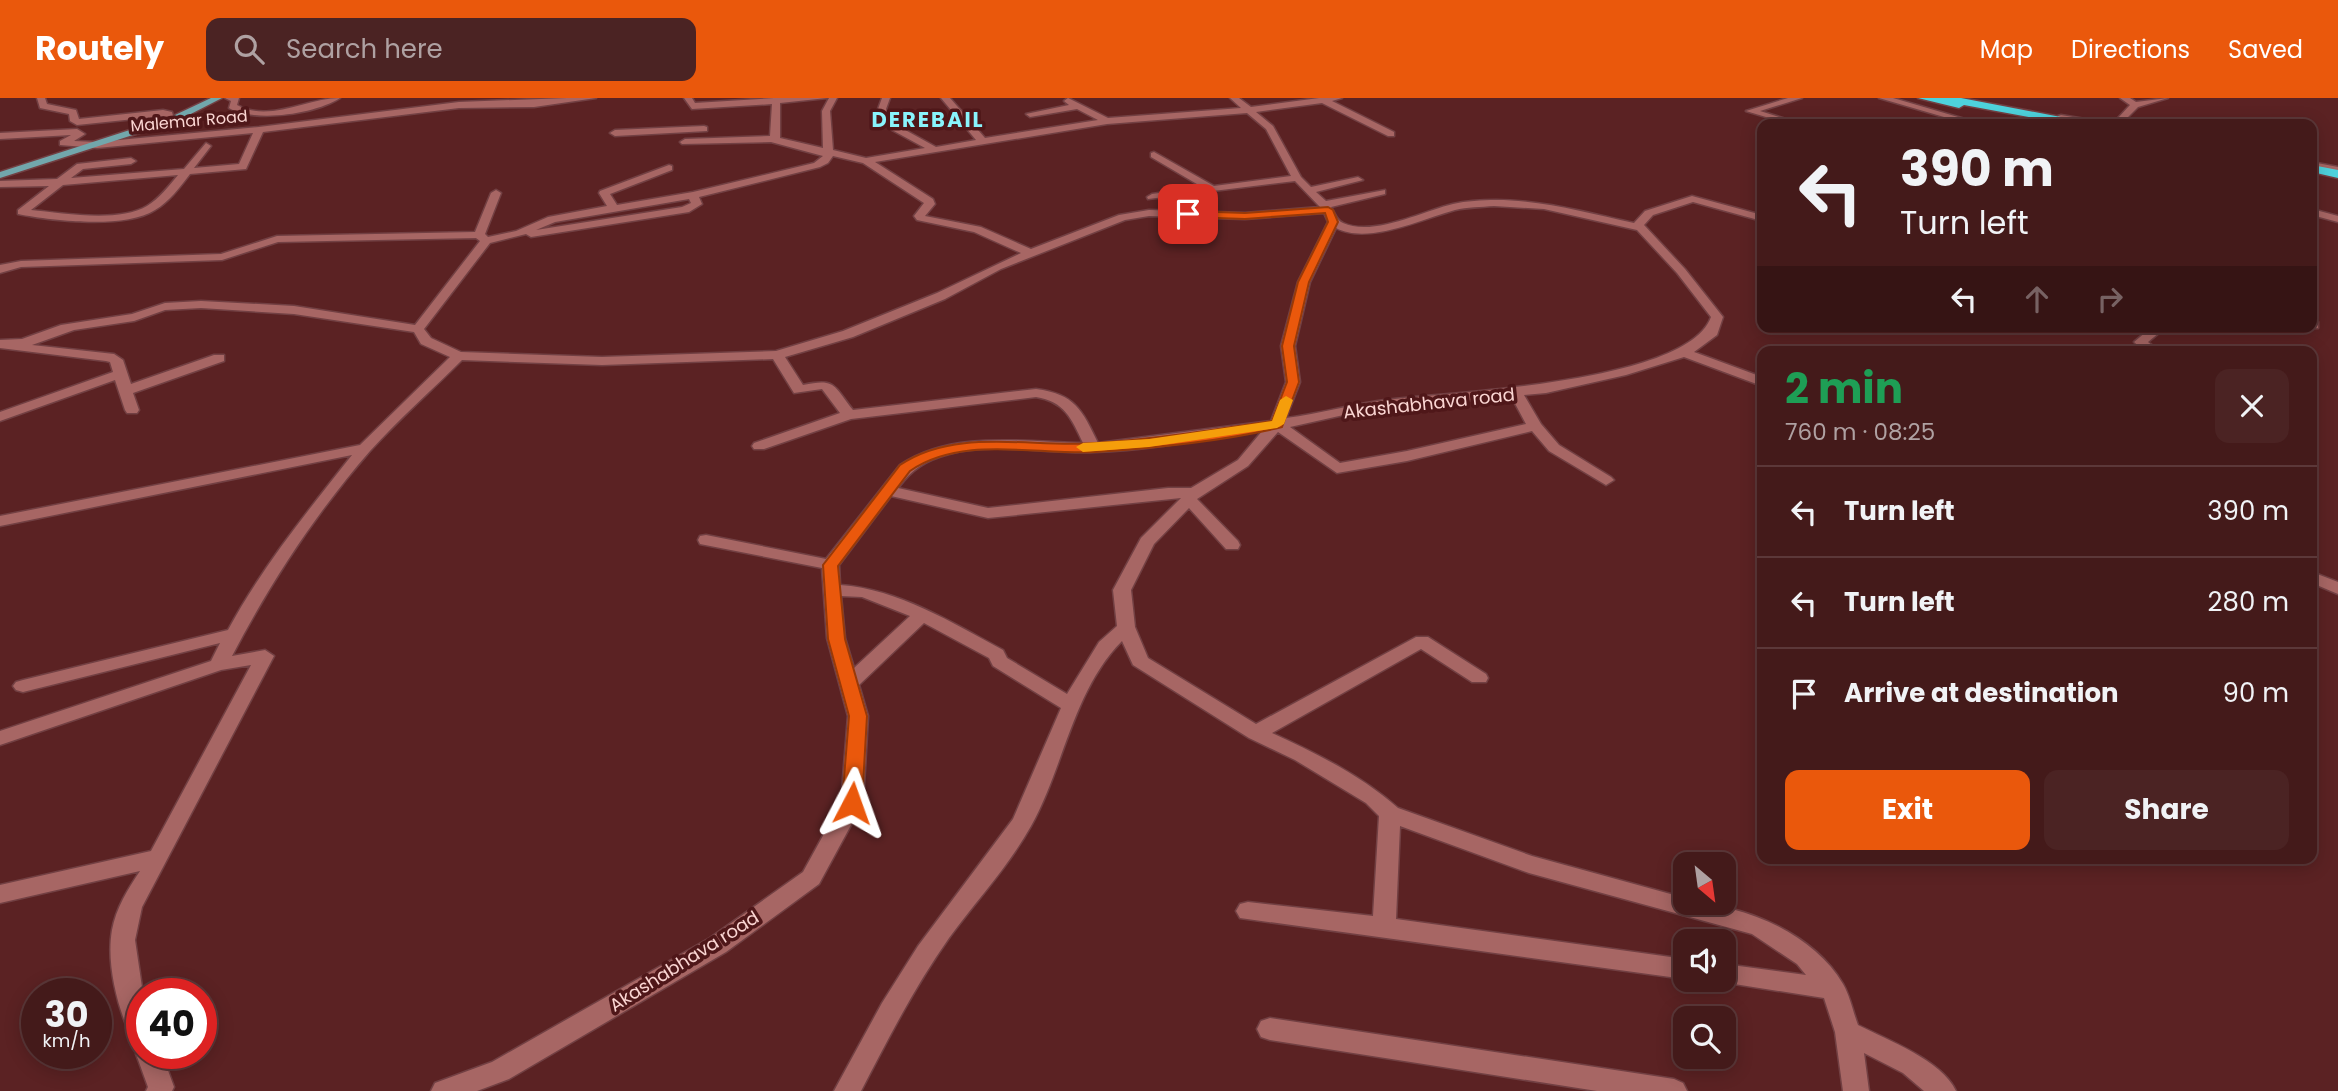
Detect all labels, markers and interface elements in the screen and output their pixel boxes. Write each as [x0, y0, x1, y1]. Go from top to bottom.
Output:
search box [206, 18, 696, 81]
text: Routely [35, 25, 164, 72]
icon: search [230, 30, 268, 68]
text: Search here [286, 31, 443, 67]
text: Map [1980, 33, 2033, 66]
text: Directions [2071, 33, 2190, 66]
text: Saved [2228, 33, 2303, 66]
street label: Malemar Road [129, 104, 249, 138]
district label: DEREBAIL [871, 105, 985, 134]
text: 390 m [1900, 135, 2054, 203]
icon: left [1785, 147, 1876, 238]
pin [1158, 184, 1218, 244]
icon: arrive [1169, 195, 1207, 233]
text: Turn left [1900, 200, 2029, 245]
icon: left [1945, 280, 1983, 318]
icon: ahead [2018, 280, 2056, 318]
icon: right [2091, 280, 2129, 318]
text: 2 min [1785, 359, 1903, 418]
button: close [2215, 369, 2289, 443]
street label: Akashabhava road [1342, 382, 1516, 424]
text: 760 m · 08:25 [1785, 416, 1935, 448]
icon: left [1785, 493, 1823, 531]
text: Turn left [1844, 493, 1955, 529]
text: 390 m [2207, 493, 2289, 529]
icon: left [1785, 584, 1823, 622]
text: Turn left [1844, 584, 1955, 620]
text: 280 m [2208, 584, 2289, 620]
icon: arrive [1785, 675, 1823, 713]
text: Arrive at destination [1844, 675, 2119, 711]
text: 90 m [2223, 675, 2289, 711]
position arrow [815, 766, 889, 840]
button: Exit [1785, 770, 2030, 850]
button: Share [2044, 770, 2289, 850]
north arrow [1673, 852, 1736, 915]
map controls [1673, 852, 1736, 1069]
street label: Akashabhava road [604, 905, 764, 1017]
button: sound [1673, 929, 1736, 992]
speed limit sign: 40 [126, 978, 217, 1069]
text: 30 [45, 990, 89, 1039]
button: search [1673, 1006, 1736, 1069]
text: km/h [43, 1028, 90, 1053]

